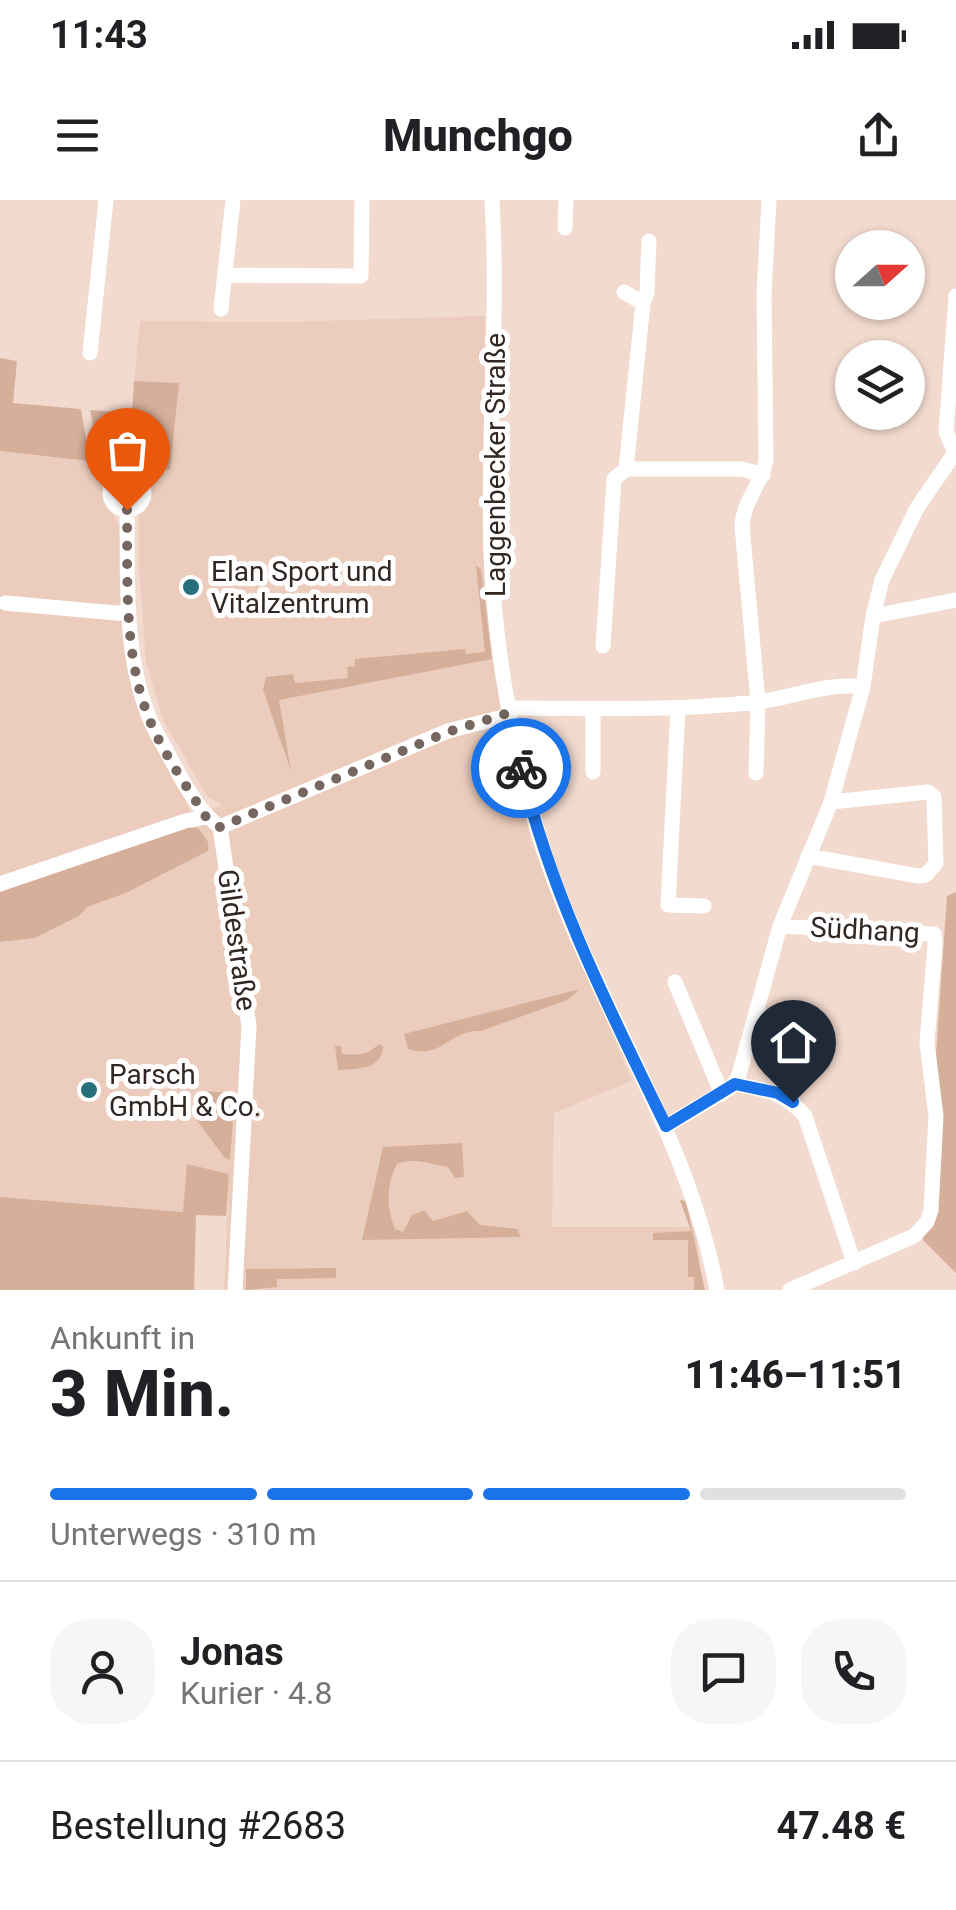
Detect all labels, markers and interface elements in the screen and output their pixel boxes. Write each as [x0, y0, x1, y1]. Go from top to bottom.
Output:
text: 11:43 [50, 13, 148, 57]
icon: menu [50, 108, 105, 163]
icon: share [851, 108, 906, 163]
text: Munchgo [383, 109, 573, 162]
north arrow [835, 230, 925, 320]
map controls [835, 230, 925, 430]
street label: Laggenbecker Straße [479, 333, 512, 597]
button: layers [835, 340, 925, 430]
pin [85, 408, 170, 511]
icon: bag [100, 423, 155, 478]
place label: Elan Sport und Vitalzentrum [211, 555, 393, 620]
marker: Elan Sport und Vitalzentrum [180, 576, 202, 598]
courier [471, 718, 571, 818]
icon: bike [494, 741, 549, 796]
street label: Gildestraße [211, 867, 263, 1013]
street label: Südhang [809, 911, 921, 949]
pin [751, 1000, 836, 1103]
icon: home [766, 1015, 821, 1070]
place label: Parsch GmbH & Co. [109, 1058, 261, 1123]
marker: Parsch GmbH & Co. [78, 1079, 100, 1101]
text: Ankunft in [50, 1319, 195, 1357]
text: 11:46–11:51 [685, 1353, 906, 1397]
text: 3 Min. [50, 1356, 234, 1432]
text: Unterwegs · 310 m [50, 1515, 317, 1553]
button: person [50, 1619, 155, 1724]
button: chat [671, 1619, 776, 1724]
button: phone [801, 1619, 906, 1724]
text: Jonas [180, 1630, 284, 1674]
text: Kurier · 4.8 [180, 1674, 332, 1712]
text: Bestellung #2683 [50, 1804, 346, 1848]
text: 47.48 € [777, 1804, 906, 1848]

